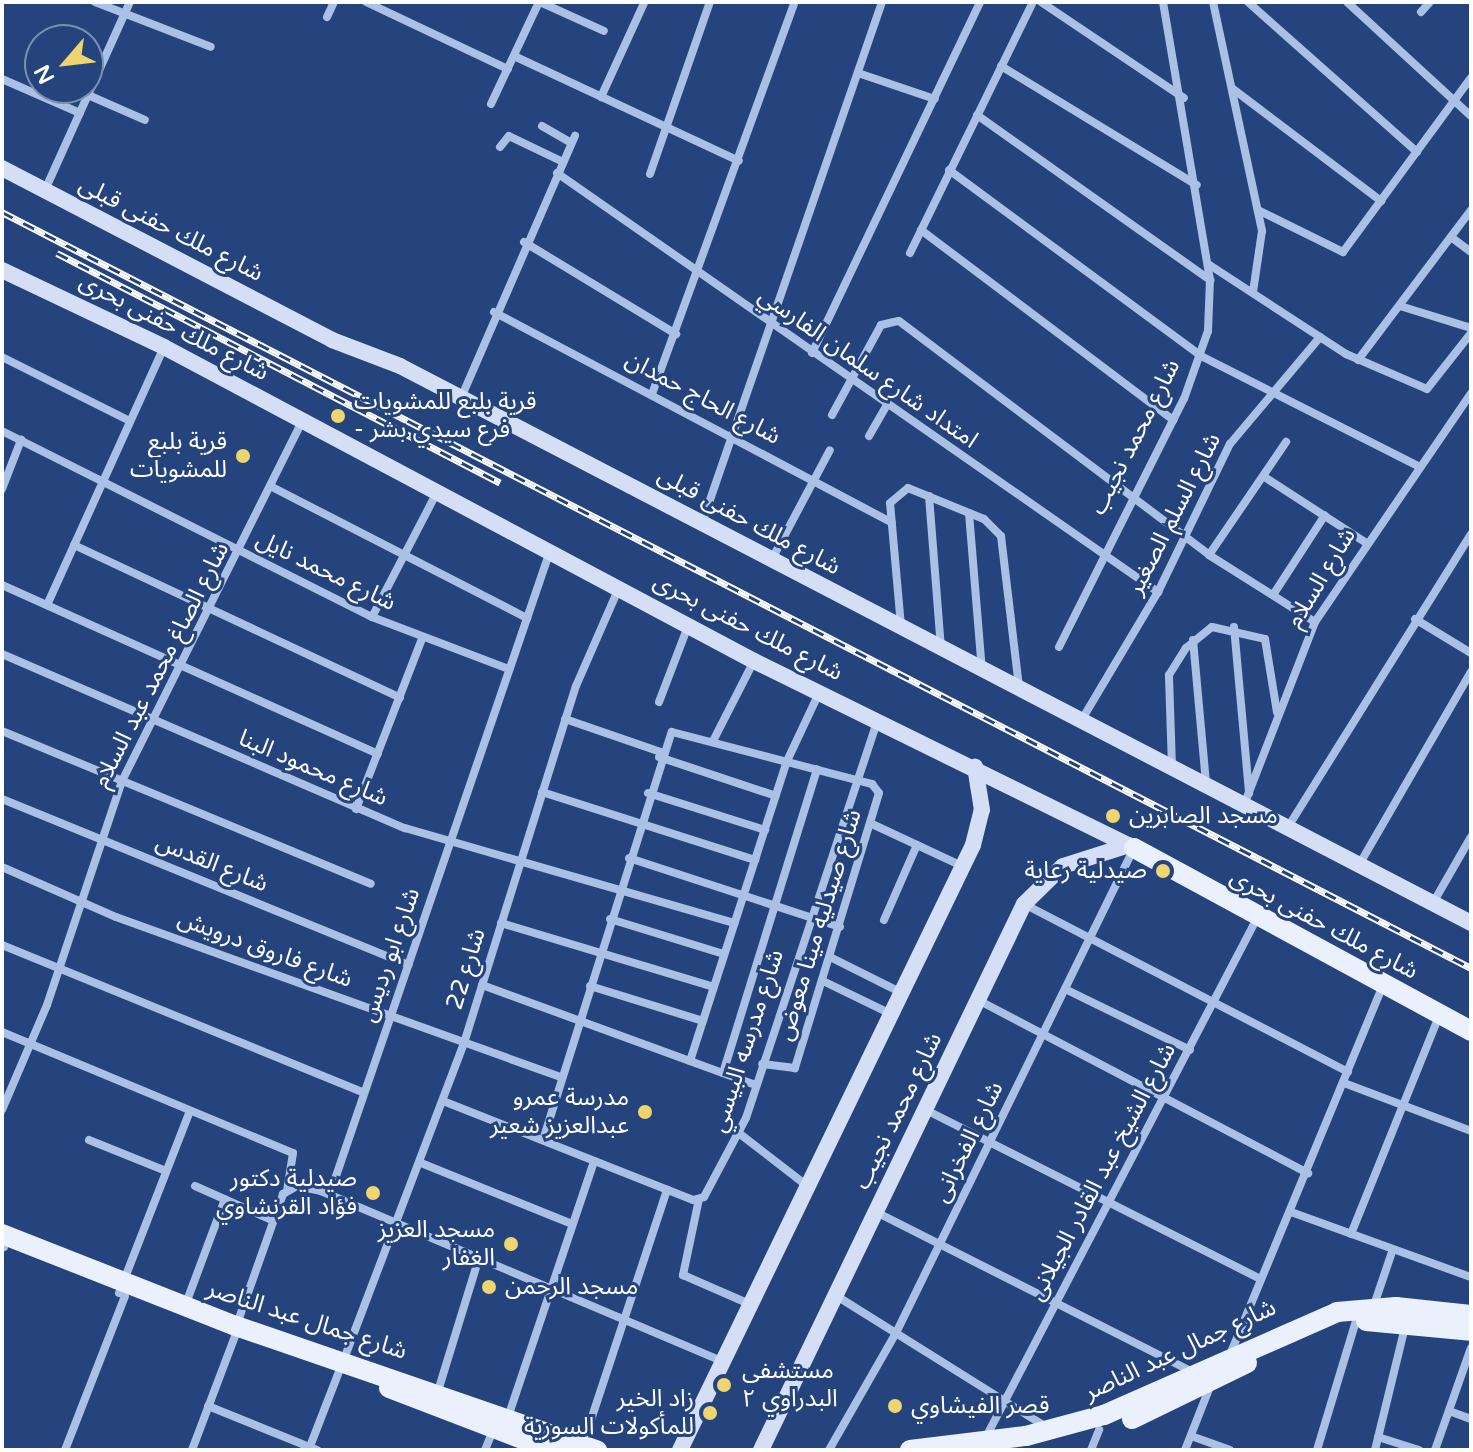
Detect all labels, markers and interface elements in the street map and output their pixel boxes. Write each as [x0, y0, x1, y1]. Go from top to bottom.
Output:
north arrow [24, 24, 104, 104]
text: N [29, 60, 60, 88]
street label: شارع ملك حفنى قبلى [74, 170, 268, 288]
street label: شارع ملك حفنى بحرى [74, 267, 274, 387]
street label: امتداد شارع سلمان الفارسي [753, 281, 983, 455]
street label: شارع الحاج حمدان [620, 345, 786, 451]
street label: شارع محمد نجيب [1083, 354, 1187, 520]
place label: قرية بلبع للمشويات - فرع سيدي بشر [354, 388, 536, 444]
marker: قرية بلبع للمشويات - فرع سيدي بشر [329, 407, 347, 425]
place label: قرية بلبع للمشويات [130, 428, 227, 484]
street label: شارع السلم الصغير [1121, 428, 1227, 600]
marker: قرية بلبع للمشويات [234, 447, 252, 465]
street label: شارع ملك حفنى قبلى [653, 461, 845, 581]
street label: شارع السلام [1280, 523, 1362, 633]
street label: شارع محمد نايل [251, 525, 401, 617]
street label: شارع الصاغ محمد عبد السلام [87, 537, 235, 793]
street label: شارع ملك حفنى بحرى [648, 567, 848, 687]
street label: شارع محمود البنا [234, 724, 392, 812]
place label: مسجد الصابرين [1129, 802, 1278, 830]
street label: شارع صيدليه مينا معوض [770, 806, 868, 1044]
marker: مسجد الصابرين [1104, 807, 1122, 825]
street label: شارع القدس [152, 827, 272, 899]
place label: صيدلية رعاية [1024, 857, 1147, 885]
marker: صيدلية رعاية [1154, 862, 1172, 880]
street label: شارع ملك حفنى بحرى [1225, 862, 1423, 986]
street label: شارع ابو رديس [354, 884, 426, 1026]
street label: شارع فاروق درويش [174, 904, 356, 994]
street label: شارع 22 [440, 925, 492, 1013]
street label: شارع مدرسه البيسي [704, 946, 790, 1136]
street label: شارع محمد نجيب [848, 1028, 948, 1194]
street label: شارع الشيخ عبد القادر الجيلانى [1022, 1038, 1182, 1306]
street label: شارع الفخرانى [926, 1077, 1010, 1207]
place label: مدرسة عمرو عبدالعزيز شعير [490, 1084, 629, 1140]
marker: مدرسة عمرو عبدالعزيز شعير [636, 1103, 654, 1121]
place label: صيدلية دكتور فؤاد القرنشاوي [216, 1165, 357, 1221]
marker: صيدلية دكتور فؤاد القرنشاوي [364, 1184, 382, 1202]
place label: مسجد العزيز الغفار [378, 1216, 495, 1272]
marker: مسجد العزيز الغفار [502, 1235, 520, 1253]
place label: مسجد الرحمن [505, 1273, 638, 1301]
street label: شارع جمال عبد الناصر [203, 1274, 411, 1366]
marker: مسجد الرحمن [480, 1278, 498, 1296]
street label: شارع جمال عبد الناصر [1079, 1293, 1281, 1407]
place label: مستشفى البدراوي ٢ [742, 1357, 838, 1413]
marker: مستشفى البدراوي ٢ [713, 1374, 735, 1396]
place label: زاد الخير للمأكولات السورية [524, 1385, 694, 1441]
place label: قصر الفيشاوي [911, 1392, 1049, 1420]
marker: قصر الفيشاوي [886, 1397, 904, 1415]
marker: زاد الخير للمأكولات السورية [701, 1404, 719, 1422]

